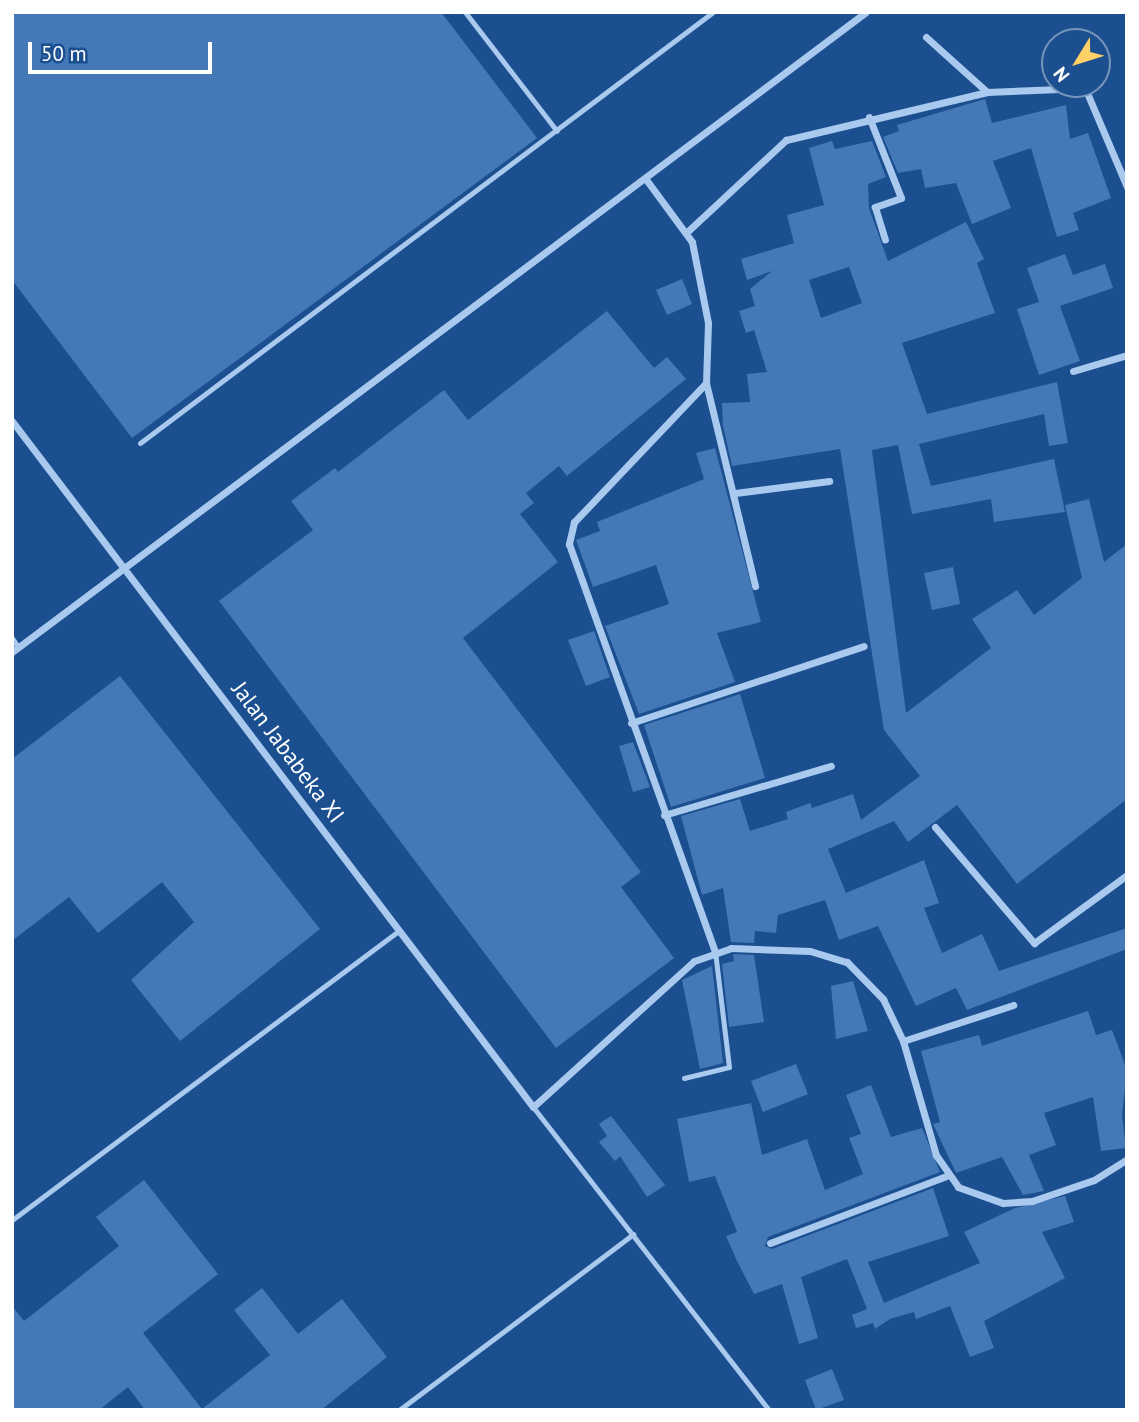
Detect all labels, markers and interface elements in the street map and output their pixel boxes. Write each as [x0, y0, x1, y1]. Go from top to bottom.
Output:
scale bar [32, 28, 215, 72]
north arrow [1041, 28, 1111, 98]
text: 50 m [41, 40, 87, 67]
text: N [1048, 62, 1074, 87]
street label: Jalan Jababeka XI [226, 676, 350, 828]

